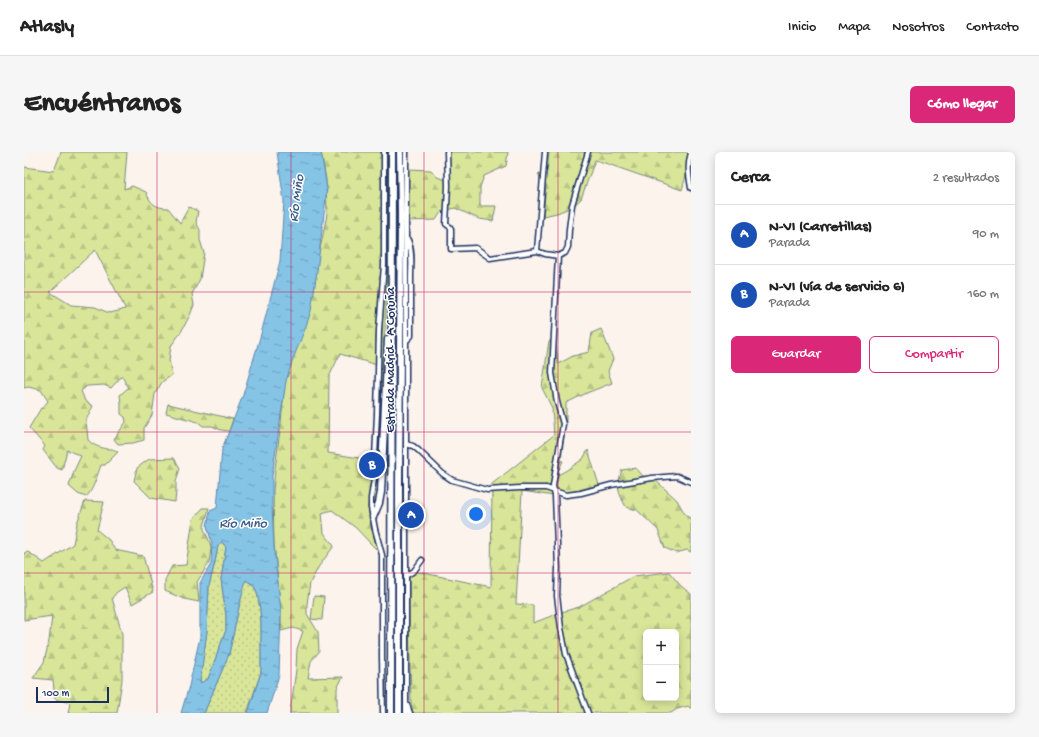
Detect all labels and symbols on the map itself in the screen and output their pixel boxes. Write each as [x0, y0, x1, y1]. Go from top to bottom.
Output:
water label: Río Miño [286, 173, 309, 223]
street label: Estrada Madrid - A Coruña [384, 286, 399, 433]
pin: B [359, 450, 385, 480]
pin: A [398, 500, 424, 530]
your location [466, 504, 486, 524]
water label: Río Miño [219, 516, 268, 533]
scale bar [36, 685, 109, 704]

